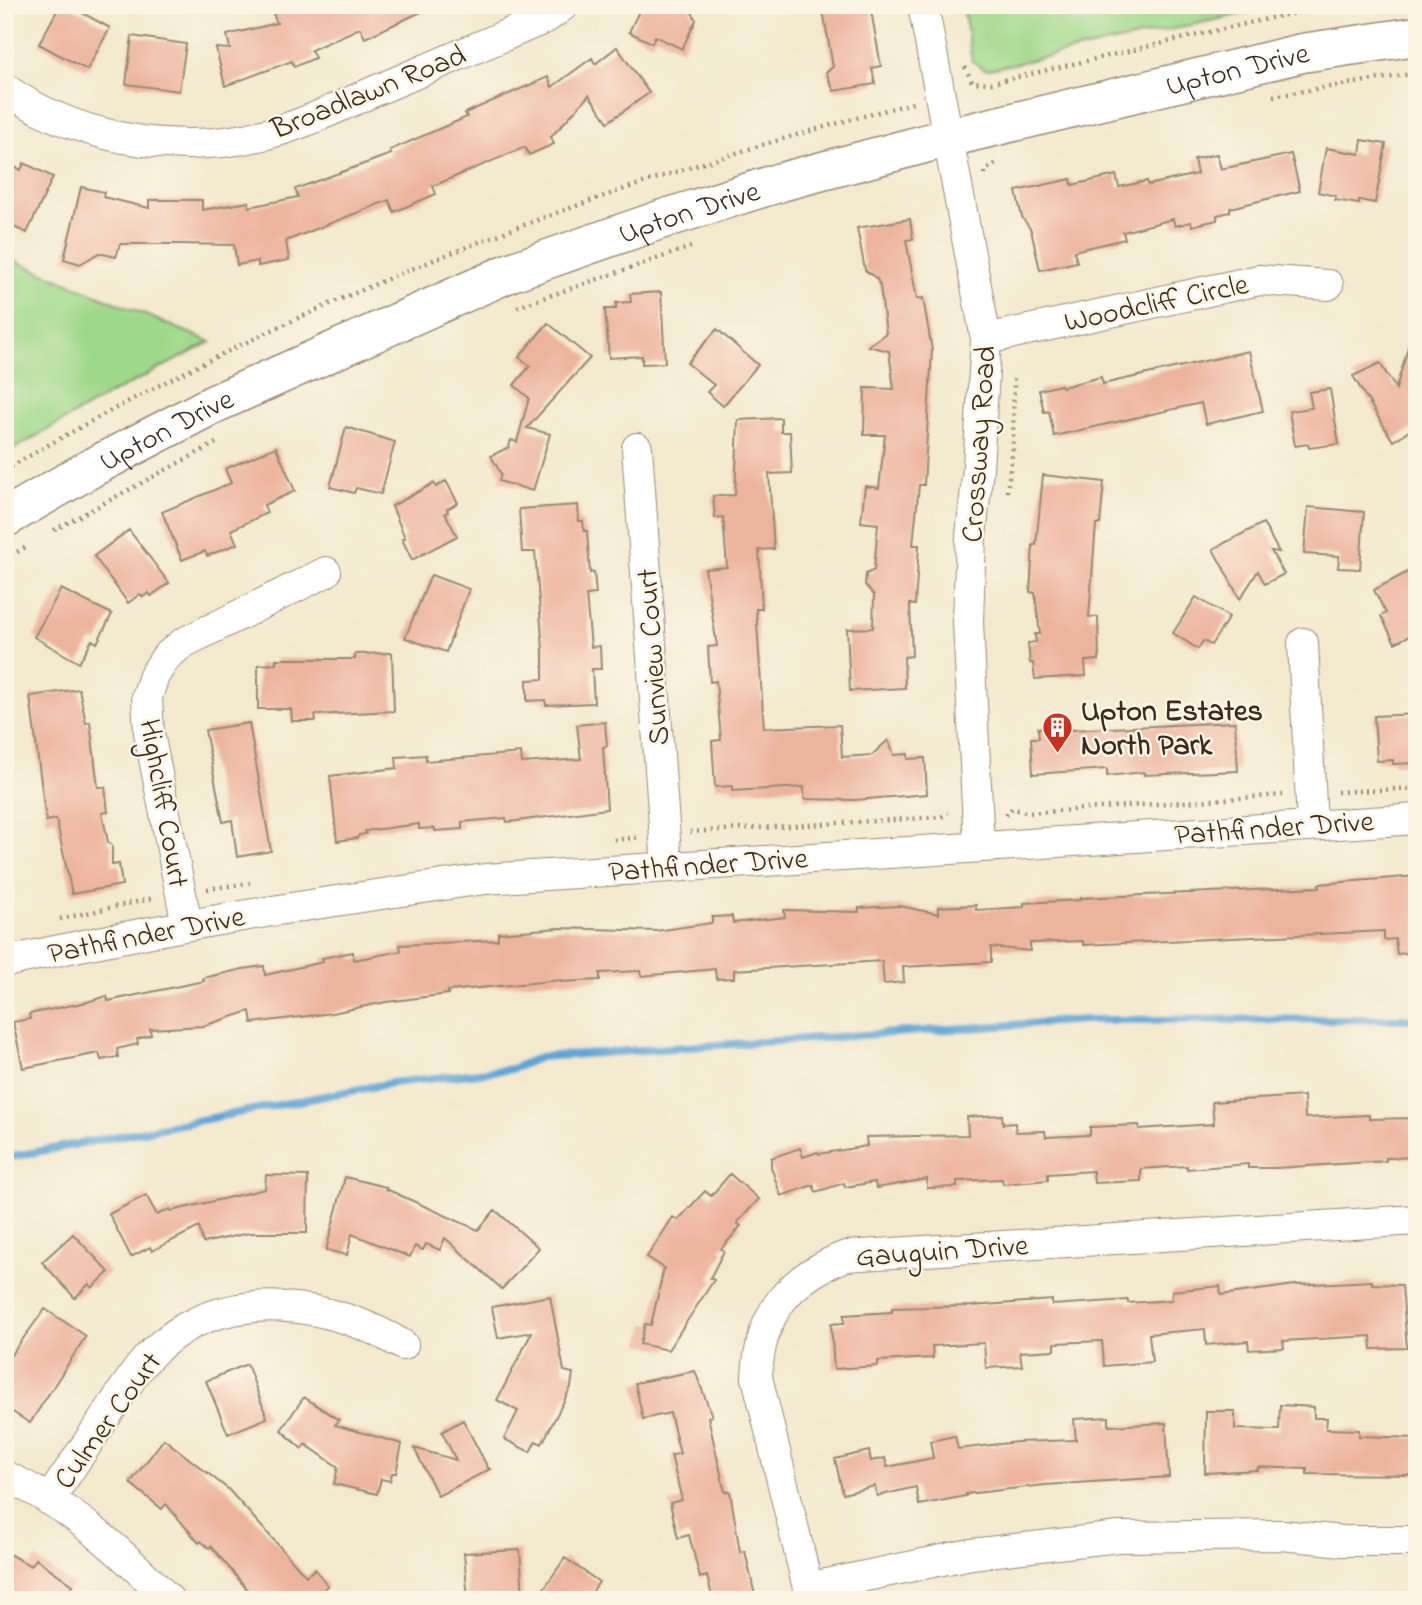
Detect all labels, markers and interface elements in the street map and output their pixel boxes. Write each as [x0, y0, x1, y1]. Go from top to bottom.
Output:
street label: Upton Drive [1162, 33, 1315, 110]
street label: Broadlawn Road [264, 35, 473, 153]
street label: Upton Drive [613, 171, 766, 258]
street label: Woodcliff Circle [1061, 264, 1253, 346]
street label: Crossway Road [952, 344, 1010, 544]
street label: Upton Drive [92, 379, 242, 485]
street label: Sunview Court [627, 567, 683, 747]
place label: Upton Estates North Park [1081, 691, 1263, 769]
building icon: Upton Estates North Park [1041, 710, 1075, 754]
street label: Highcliff Court [126, 716, 199, 891]
street label: Pathfinder Drive [1173, 801, 1376, 859]
street label: Pathfinder Drive [607, 838, 810, 896]
street label: Pathfinder Drive [44, 896, 249, 978]
street label: Gauguin Drive [854, 1225, 1031, 1281]
street label: Culmer Court [44, 1344, 174, 1500]

